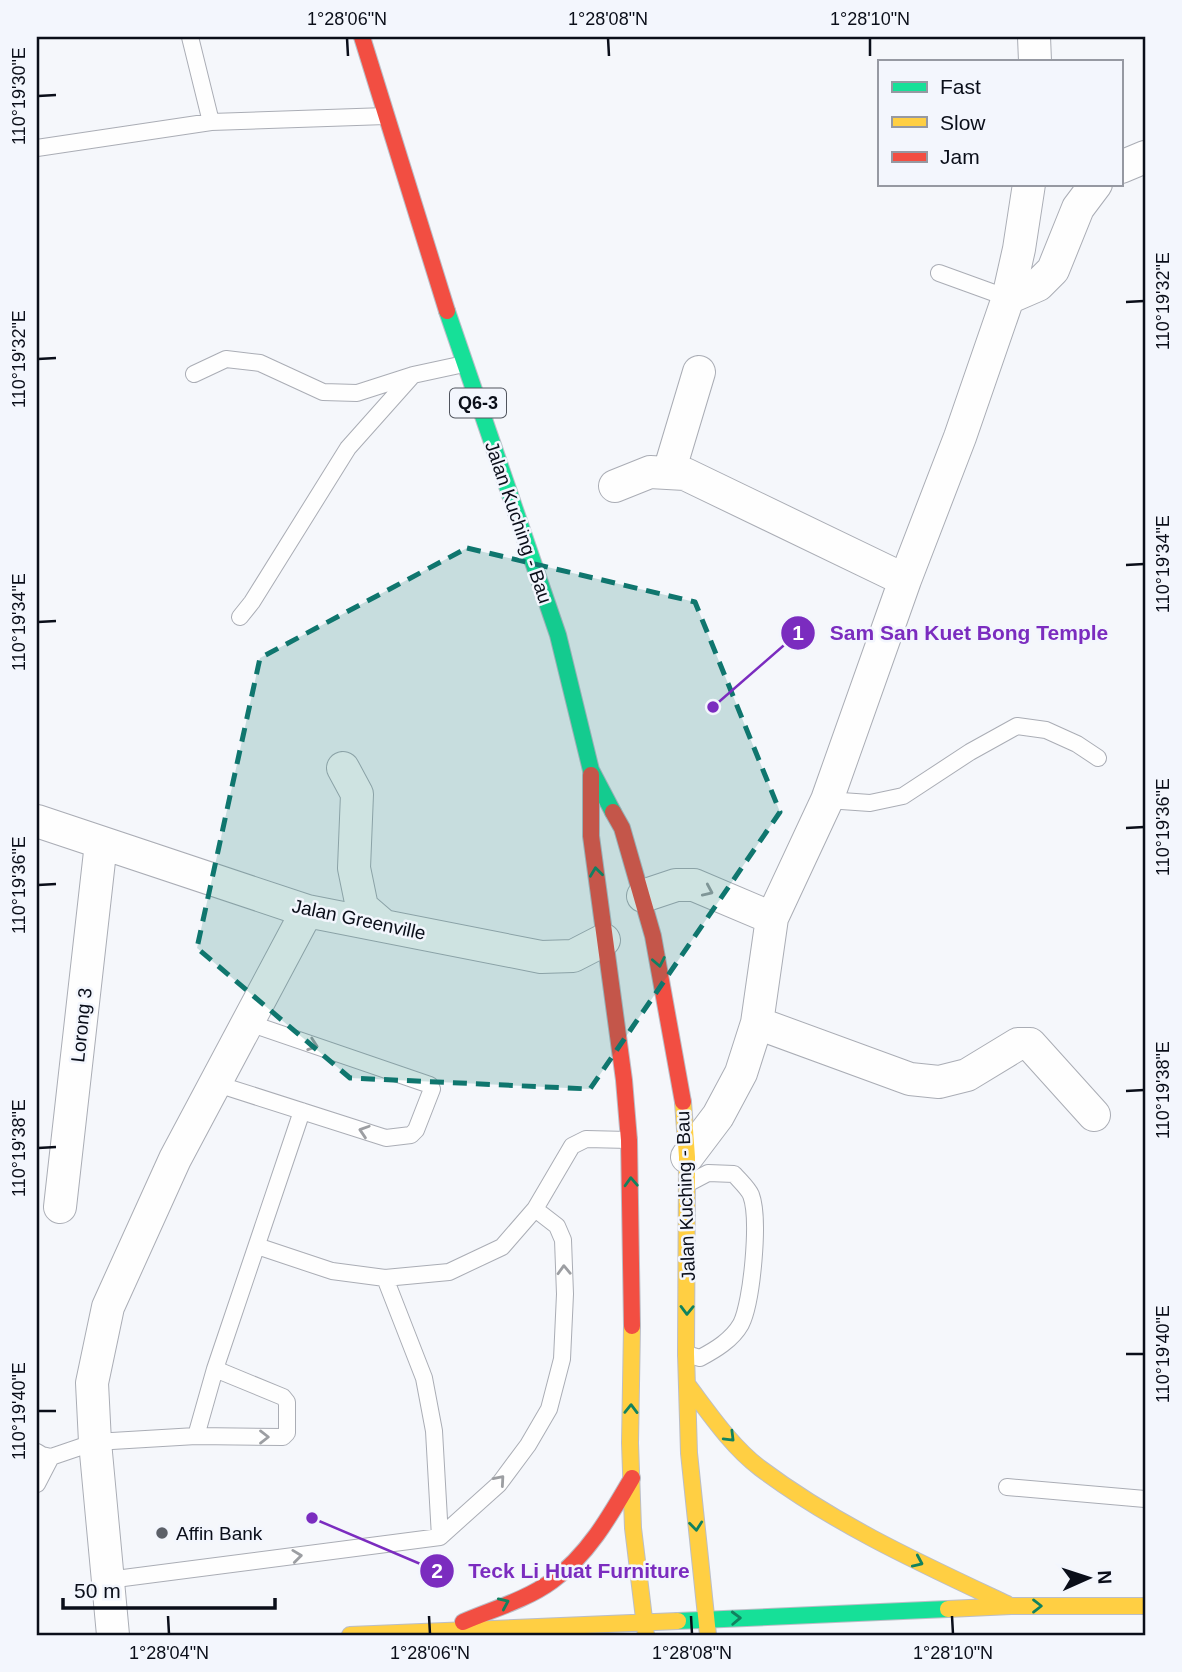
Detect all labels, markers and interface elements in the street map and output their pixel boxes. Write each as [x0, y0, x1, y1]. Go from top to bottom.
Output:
text: 1°28'06"N [307, 9, 387, 29]
text: 1°28'08"N [568, 9, 648, 29]
text: 1°28'10"N [830, 9, 910, 29]
text: 110°19'30"E [9, 47, 29, 145]
legend [878, 60, 1122, 186]
text: Fast [940, 75, 981, 98]
text: Slow [940, 111, 986, 134]
text: Jam [940, 145, 980, 168]
text: 110°19'32"E [1153, 252, 1173, 350]
text: 110°19'32"E [9, 310, 29, 408]
road number: Q6-3 [450, 388, 506, 418]
street label: Jalan Kuching - Bau [481, 438, 556, 606]
text: 110°19'34"E [1153, 515, 1173, 613]
text: 110°19'34"E [9, 573, 29, 671]
callout: Sam San Kuet Bong Temple [781, 612, 1122, 654]
text: 1 [792, 621, 804, 644]
text: Sam San Kuet Bong Temple [830, 621, 1108, 644]
text: 110°19'36"E [1153, 778, 1173, 876]
text: 110°19'36"E [9, 836, 29, 934]
one-way arrow [588, 866, 603, 878]
one-way arrow [701, 883, 714, 897]
street label: Jalan Greenville [290, 895, 428, 944]
one-way arrow [650, 956, 665, 968]
street label: Lorong 3 [67, 987, 96, 1063]
one-way arrow [307, 1036, 319, 1051]
text: 110°19'38"E [1153, 1041, 1173, 1139]
text: 110°19'38"E [9, 1099, 29, 1197]
street label: Jalan Kuching - Bau [672, 1111, 699, 1281]
one-way arrow [358, 1125, 371, 1139]
one-way arrow [623, 1176, 638, 1187]
one-way arrow [556, 1264, 571, 1275]
one-way arrow [679, 1305, 695, 1316]
text: 110°19'40"E [1153, 1305, 1173, 1403]
text: 110°19'40"E [9, 1362, 29, 1460]
one-way arrow [623, 1404, 639, 1414]
one-way arrow [260, 1429, 270, 1445]
one-way arrow [721, 1429, 734, 1442]
one-way arrow [492, 1475, 504, 1488]
one-way arrow [688, 1520, 703, 1531]
place label: Affin Bank [176, 1523, 263, 1544]
marker: Affin Bank [154, 1525, 170, 1541]
north arrow [1052, 1542, 1122, 1612]
one-way arrow [291, 1548, 303, 1563]
callout: Teck Li Huat Furniture [420, 1550, 704, 1592]
one-way arrow [911, 1554, 923, 1568]
text: 2 [431, 1559, 443, 1582]
text: Teck Li Huat Furniture [468, 1559, 690, 1582]
scale bar [63, 1567, 275, 1611]
text: N [1094, 1570, 1115, 1585]
text: 50 m [74, 1579, 121, 1602]
one-way arrow [497, 1597, 509, 1611]
one-way arrow [1032, 1598, 1043, 1614]
one-way arrow [731, 1611, 742, 1626]
text: 1°28'04"N [129, 1643, 209, 1663]
text: 1°28'06"N [390, 1643, 470, 1663]
text: 1°28'08"N [652, 1643, 732, 1663]
text: 1°28'10"N [913, 1643, 993, 1663]

